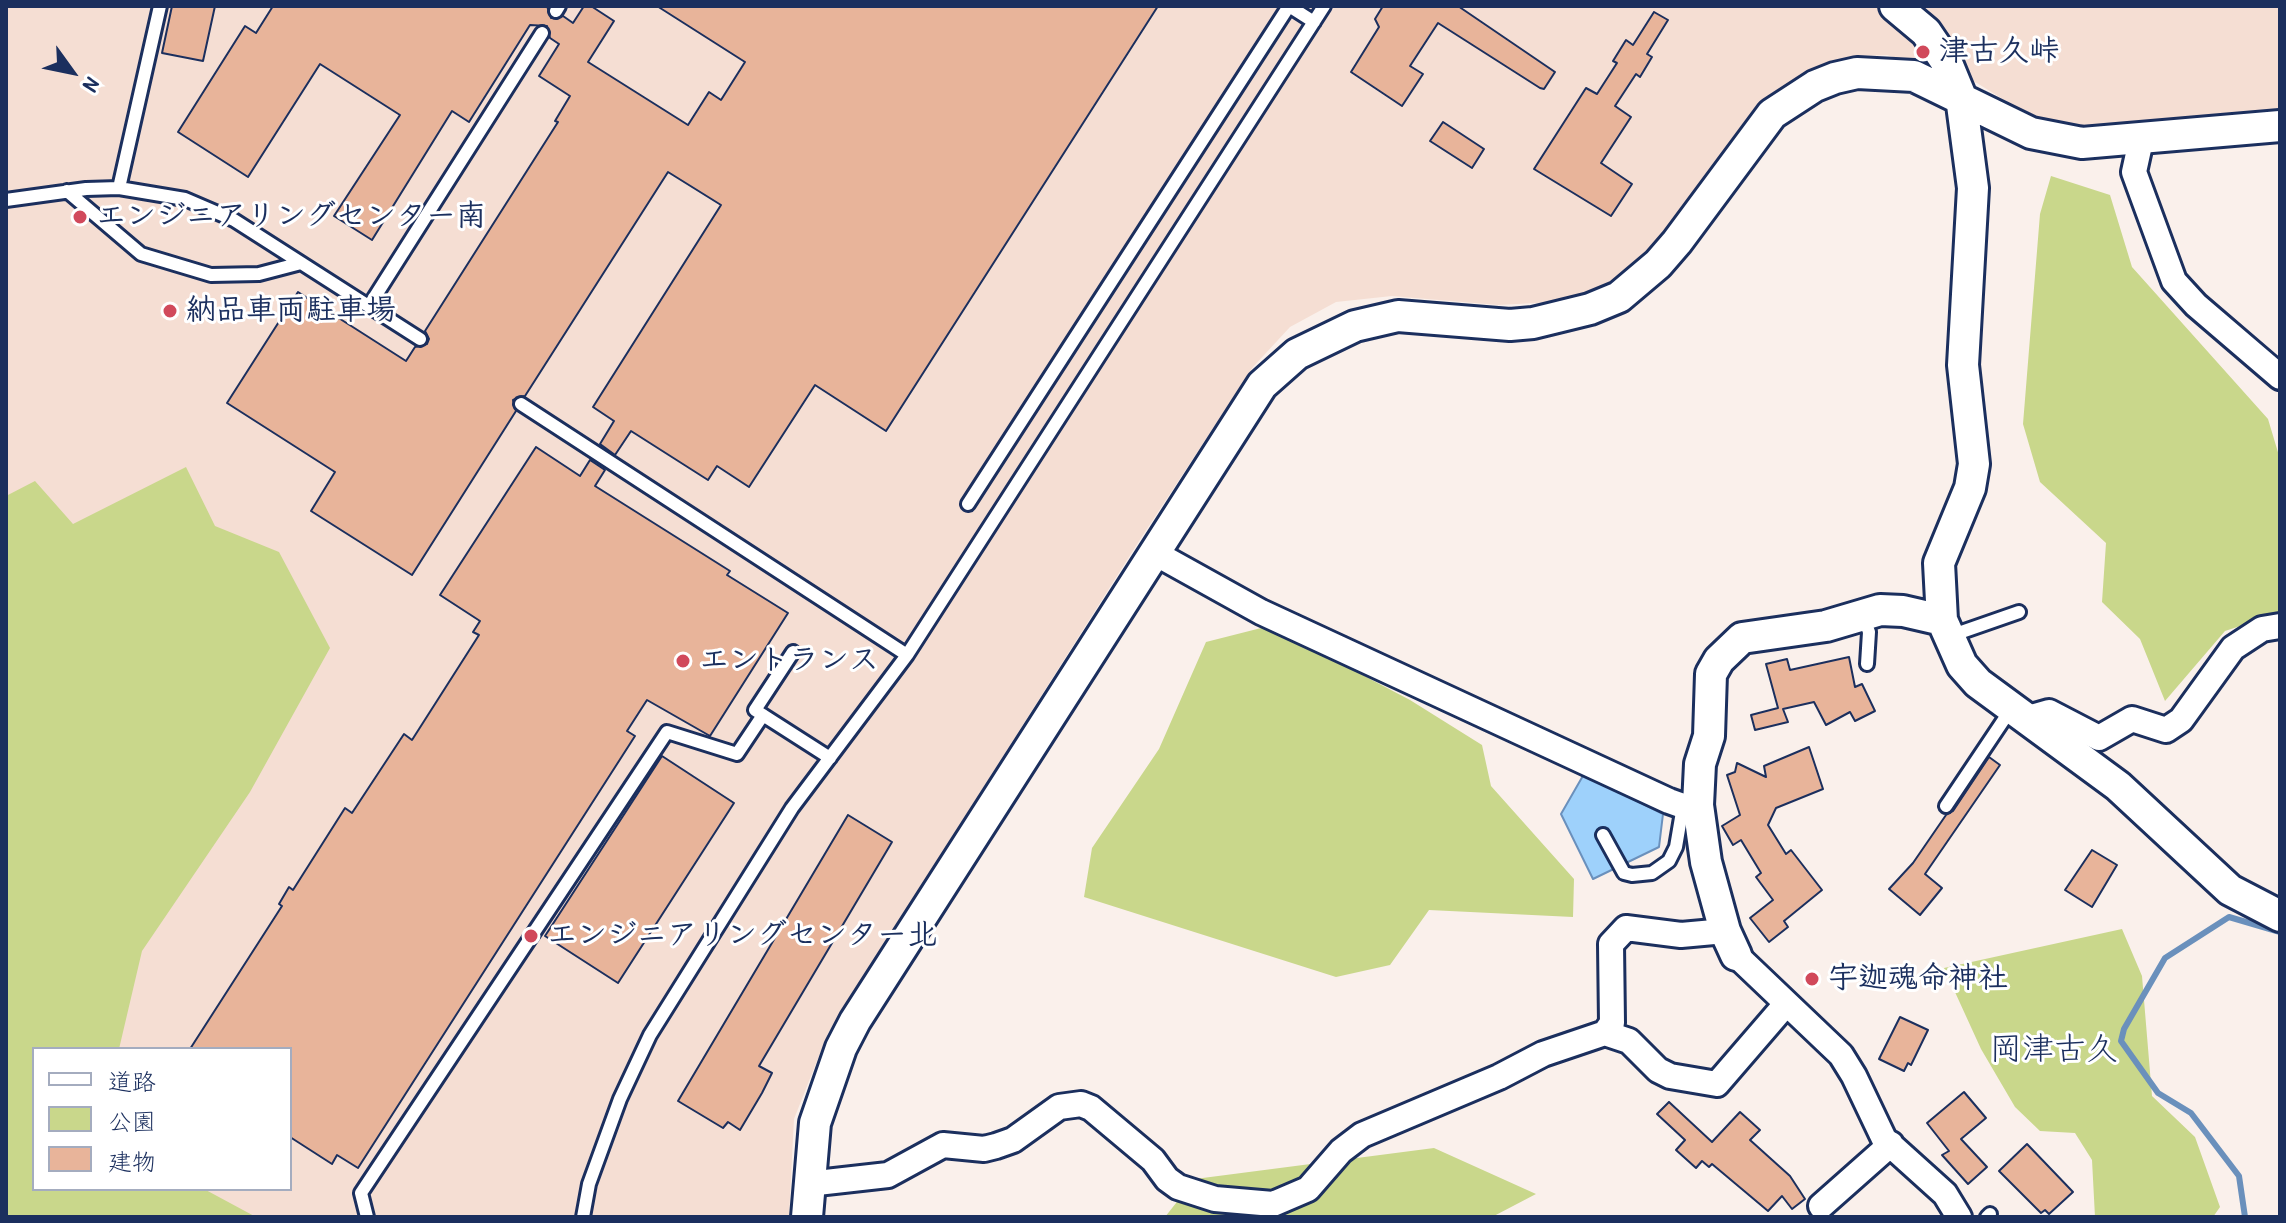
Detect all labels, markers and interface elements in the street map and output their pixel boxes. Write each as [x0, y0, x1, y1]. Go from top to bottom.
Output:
north arrow [32, 32, 112, 112]
place label: 津古久峠 [1939, 34, 2059, 70]
marker: 津古久峠 [1914, 43, 1932, 61]
text: N [76, 72, 108, 98]
place label: エンジニアリングセンター南 [96, 199, 486, 235]
marker: エンジニアリングセンター南 [71, 208, 89, 226]
place label: 納品車両駐車場 [186, 293, 396, 329]
marker: 納品車両駐車場 [161, 302, 179, 320]
place label: エントランス [699, 643, 879, 679]
marker: エントランス [674, 652, 692, 670]
place label: エンジニアリングセンター北 [547, 918, 937, 954]
marker: エンジニアリングセンター北 [522, 927, 540, 945]
place label: 宇迦魂命神社 [1828, 961, 2008, 997]
marker: 宇迦魂命神社 [1803, 970, 1821, 988]
district label: 岡津古久 [1990, 1031, 2118, 1069]
legend [32, 1047, 292, 1191]
text: 道路 [108, 1065, 156, 1097]
text: 公園 [108, 1105, 156, 1137]
text: 建物 [108, 1145, 156, 1177]

